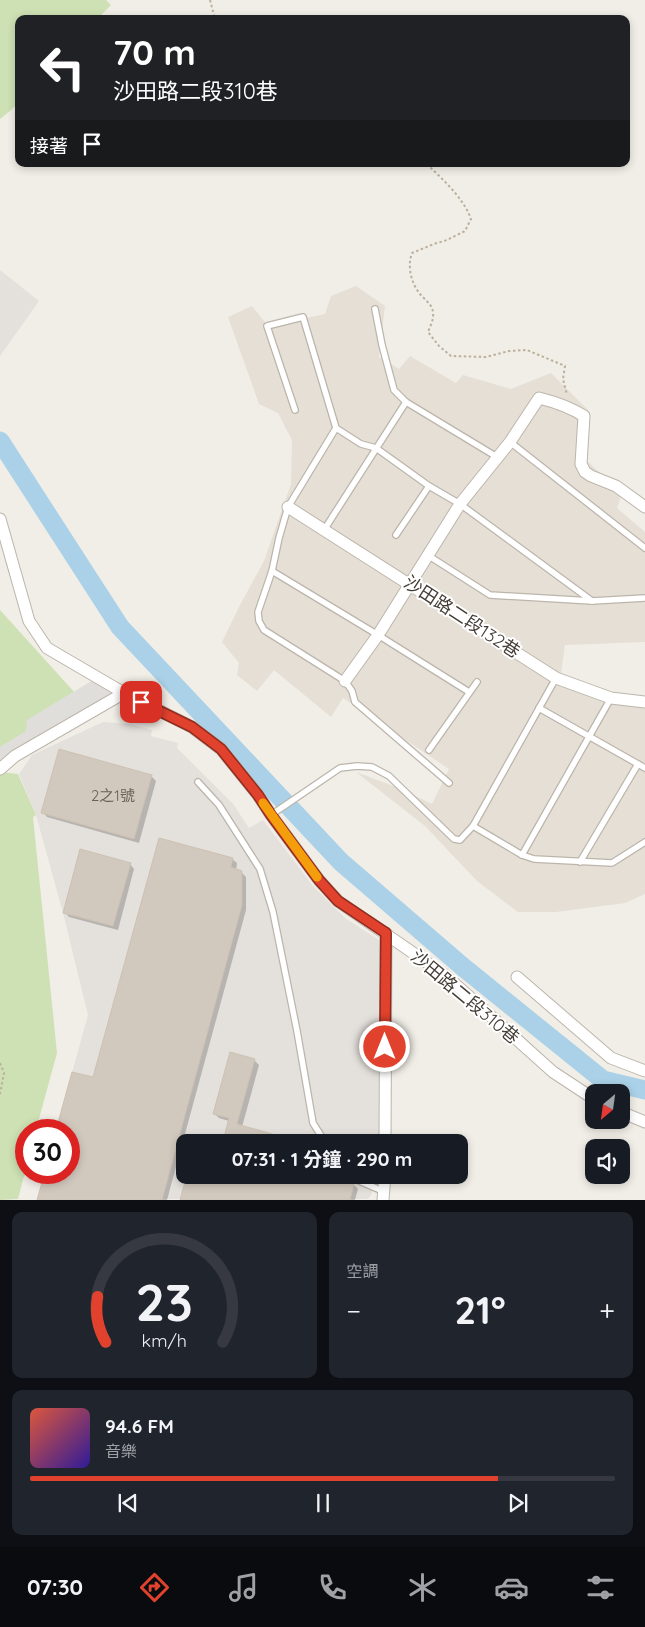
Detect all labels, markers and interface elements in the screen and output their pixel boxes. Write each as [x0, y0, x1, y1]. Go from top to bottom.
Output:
text: 70 m [113, 30, 196, 74]
icon: left [30, 35, 95, 100]
text: 沙田路二段310巷 [113, 77, 278, 105]
icon: arrive [78, 130, 106, 158]
text: 接著 [30, 134, 68, 158]
street label: 沙田路二段132巷 [400, 570, 525, 663]
pin [120, 681, 162, 723]
icon: arrive [127, 688, 155, 716]
house number: 2之1號 [91, 786, 135, 805]
street label: 沙田路二段310巷 [406, 944, 524, 1049]
position arrow [358, 1020, 410, 1072]
north arrow [585, 1084, 630, 1129]
map controls [585, 1084, 630, 1184]
speed limit sign: 30 [15, 1119, 80, 1184]
button: sound [585, 1139, 630, 1184]
text: 07:31 · 1 分鐘 · 290 m [232, 1147, 412, 1171]
text: 空調 [347, 1261, 379, 1281]
text: 23 [135, 1269, 193, 1334]
text: 21° [454, 1286, 506, 1334]
text: − [347, 1293, 361, 1328]
text: + [599, 1293, 615, 1328]
text: km/h [142, 1329, 187, 1351]
text: 94.6 FM [105, 1414, 174, 1438]
text: 音樂 [105, 1441, 137, 1461]
icon: previous [114, 1489, 142, 1517]
icon: pause [309, 1489, 337, 1517]
icon: next [504, 1489, 532, 1517]
icon: directions [137, 1570, 172, 1605]
icon: music [226, 1570, 261, 1605]
icon: phone [315, 1570, 350, 1605]
icon: climate [405, 1570, 440, 1605]
icon: car [494, 1570, 529, 1605]
icon: filters [583, 1570, 618, 1605]
text: 07:30 [27, 1573, 83, 1601]

